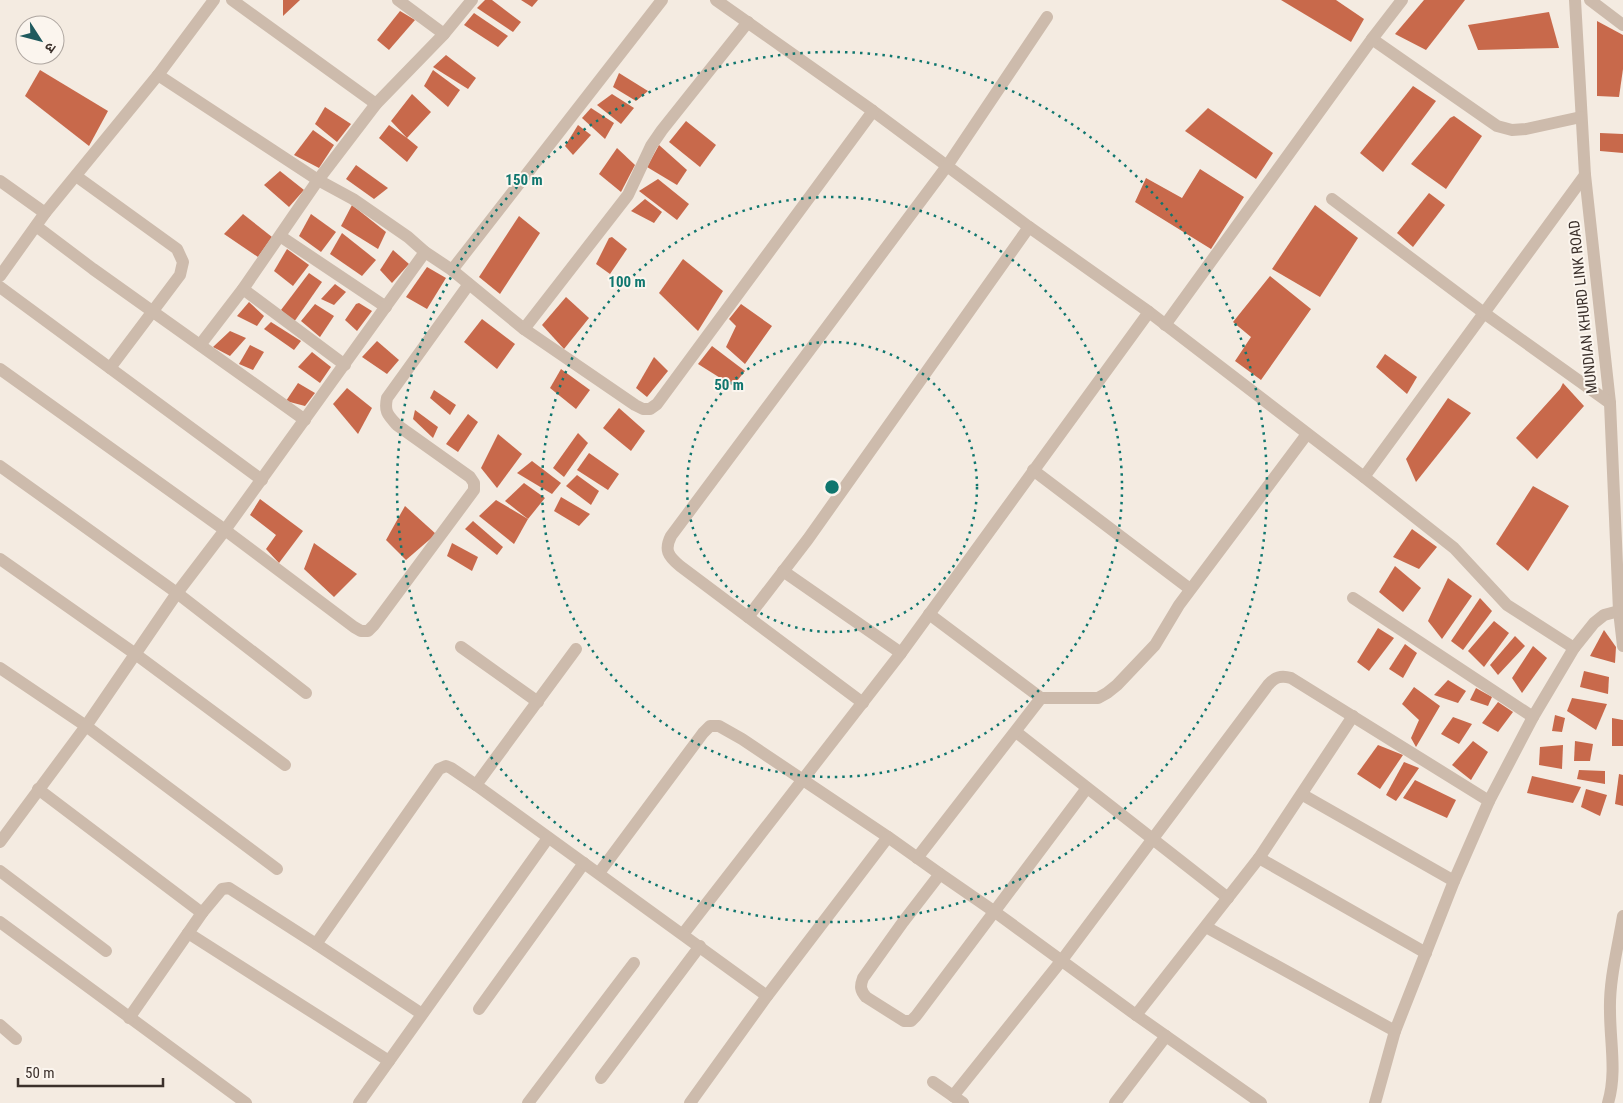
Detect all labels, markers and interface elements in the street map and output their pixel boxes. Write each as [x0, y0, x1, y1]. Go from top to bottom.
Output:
north arrow [15, 15, 65, 65]
text: उ [41, 40, 59, 56]
text: 150 m [505, 171, 543, 189]
street label: MUNDIAN KHURD LINK ROAD [1565, 219, 1601, 395]
text: 100 m [608, 273, 646, 291]
text: 50 m [714, 376, 744, 394]
centre of rings [823, 478, 841, 496]
scale bar [18, 1056, 162, 1088]
text: 50 m [25, 1064, 55, 1082]

